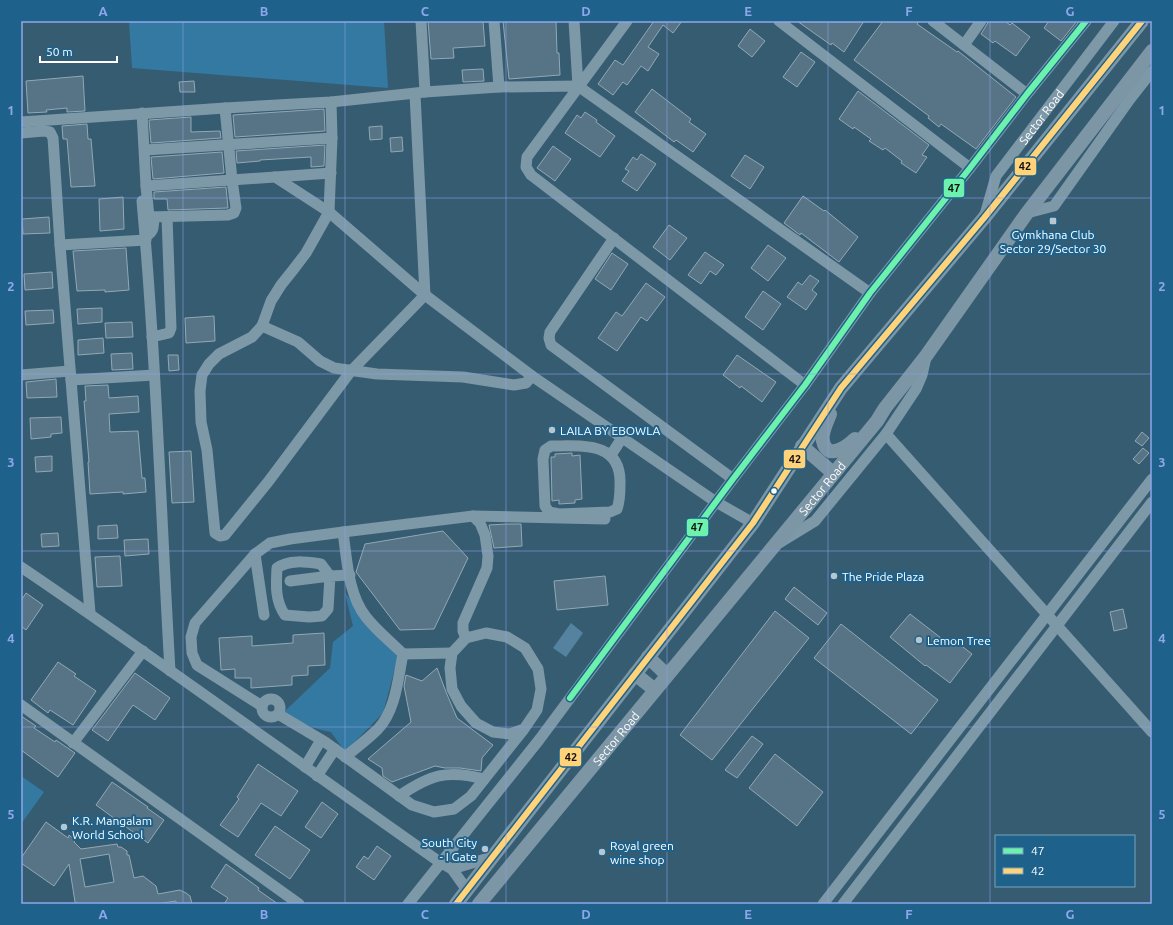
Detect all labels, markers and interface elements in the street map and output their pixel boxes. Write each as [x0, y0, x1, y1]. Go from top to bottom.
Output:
text: A [98, 4, 108, 18]
text: B [260, 4, 269, 18]
text: C [421, 4, 430, 18]
text: D [581, 4, 591, 18]
text: E [744, 4, 752, 18]
text: F [905, 4, 913, 18]
text: G [1066, 4, 1075, 18]
scale bar [40, 38, 117, 64]
text: 50 m [46, 45, 73, 58]
street label: Sector Road [1016, 87, 1066, 147]
text: 1 [7, 103, 15, 117]
text: 1 [1158, 103, 1166, 117]
line badge: 42 [1014, 157, 1037, 176]
text: 42 [1019, 160, 1031, 172]
line badge: 47 [943, 178, 965, 198]
text: 47 [948, 182, 960, 194]
marker: Gymkhana Club Sector 29/Sector 30 [1048, 216, 1058, 226]
place label: Gymkhana Club Sector 29/Sector 30 [1000, 228, 1106, 255]
text: 2 [7, 279, 15, 293]
text: 2 [1158, 279, 1166, 293]
place label: LAILA BY EBOWLA [560, 424, 661, 437]
marker: LAILA BY EBOWLA [547, 425, 557, 435]
line badge: 42 [783, 449, 806, 469]
text: 42 [789, 453, 801, 465]
text: 3 [7, 455, 15, 469]
text: 3 [1158, 455, 1166, 469]
street label: Sector Road [796, 459, 848, 517]
unlabelled marker [769, 486, 779, 496]
line badge: 47 [686, 518, 709, 537]
text: 47 [691, 521, 703, 533]
place label: The Pride Plaza [842, 570, 924, 583]
marker: The Pride Plaza [829, 571, 839, 581]
text: 4 [7, 631, 15, 645]
text: 4 [1158, 631, 1166, 645]
place label: Lemon Tree [927, 634, 991, 647]
marker: Lemon Tree [914, 635, 924, 645]
street label: Sector Road [590, 709, 641, 767]
line badge: 42 [559, 747, 582, 767]
text: 42 [565, 751, 577, 763]
text: 5 [7, 807, 15, 821]
text: 5 [1158, 807, 1166, 821]
place label: K.R. Mangalam World School [72, 814, 152, 841]
marker: K.R. Mangalam World School [59, 822, 69, 832]
legend [995, 835, 1135, 887]
place label: South City - I Gate [422, 836, 477, 863]
place label: Royal green wine shop [610, 839, 674, 866]
marker: South City - I Gate [480, 844, 490, 854]
text: 47 [1031, 844, 1045, 857]
marker: Royal green wine shop [597, 847, 607, 857]
text: 42 [1031, 864, 1045, 877]
text: A [98, 907, 108, 921]
text: B [260, 907, 269, 921]
text: C [421, 907, 430, 921]
text: D [581, 907, 591, 921]
text: E [744, 907, 752, 921]
text: F [905, 907, 913, 921]
text: G [1066, 907, 1075, 921]

